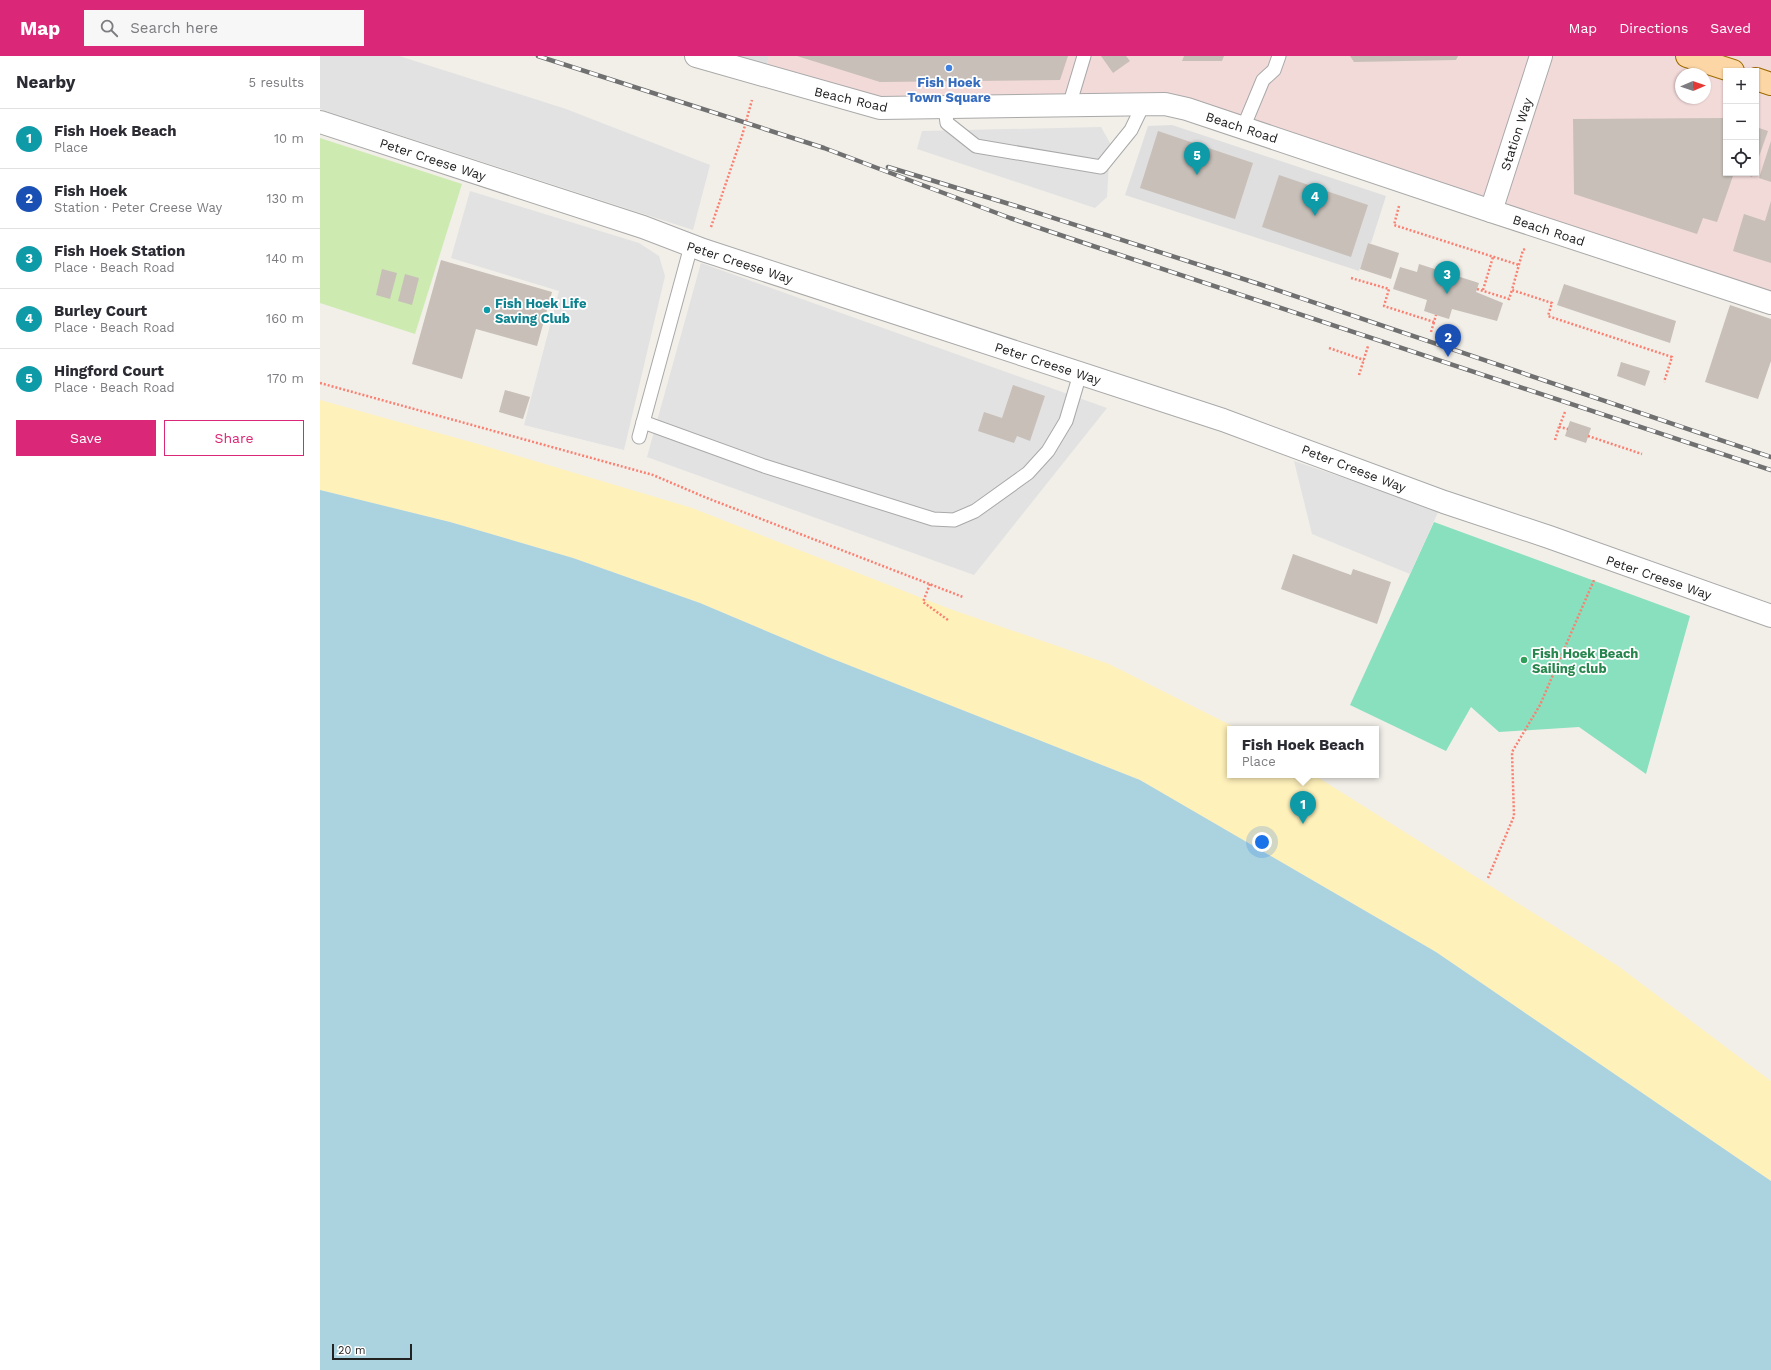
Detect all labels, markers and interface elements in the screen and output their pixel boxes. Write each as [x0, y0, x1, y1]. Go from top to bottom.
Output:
search box [84, 10, 364, 46]
text: Map [20, 17, 60, 40]
icon: search [98, 17, 120, 39]
text: Search here [130, 19, 218, 37]
text: Map [1569, 20, 1597, 36]
text: Directions [1619, 20, 1688, 36]
text: Saved [1710, 20, 1751, 36]
marker: Fish Hoek Town Square [944, 63, 954, 73]
north arrow [1675, 68, 1711, 104]
map controls [1723, 68, 1759, 176]
button: + [1723, 68, 1759, 104]
text: Nearby [16, 72, 75, 92]
text: 5 results [249, 75, 304, 90]
place label: Fish Hoek Town Square [907, 75, 991, 105]
street label: Beach Road [813, 84, 889, 115]
street label: Station Way [1498, 96, 1535, 172]
button: − [1723, 104, 1759, 140]
street label: Beach Road [1204, 109, 1280, 146]
text: Fish Hoek Beach [54, 122, 177, 140]
text: 1 [26, 131, 32, 146]
text: 10 m [274, 131, 304, 146]
street label: Peter Creese Way [378, 135, 488, 184]
text: Place [54, 140, 88, 155]
button: locate [1723, 140, 1759, 176]
pin: 5 [1184, 142, 1210, 175]
text: Fish Hoek [54, 182, 127, 200]
pin: 4 [1302, 183, 1328, 216]
text: 2 [25, 191, 33, 206]
text: 130 m [266, 191, 304, 206]
text: Station · Peter Creese Way [54, 200, 222, 215]
street label: Beach Road [1511, 212, 1587, 249]
street label: Peter Creese Way [685, 238, 795, 287]
text: Fish Hoek Station [54, 242, 185, 260]
text: 3 [25, 251, 33, 266]
text: 140 m [266, 251, 304, 266]
text: Place · Beach Road [54, 260, 175, 275]
pin: 3 [1434, 261, 1460, 294]
place label: Fish Hoek Life Saving Club [495, 296, 587, 326]
text: Burley Court [54, 302, 147, 320]
marker: Fish Hoek Life Saving Club [482, 305, 492, 315]
text: 4 [25, 311, 33, 326]
text: 160 m [266, 311, 304, 326]
text: Place · Beach Road [54, 320, 175, 335]
pin: 2 [1435, 324, 1461, 357]
street label: Peter Creese Way [993, 339, 1103, 388]
text: Hingford Court [54, 362, 164, 380]
text: 5 [25, 371, 33, 386]
text: 170 m [267, 371, 304, 386]
text: Place · Beach Road [54, 380, 175, 395]
button: Save [16, 420, 156, 456]
button: Share [164, 420, 304, 456]
street label: Peter Creese Way [1299, 442, 1408, 495]
street label: Peter Creese Way [1604, 552, 1714, 603]
place label: Fish Hoek Beach Sailing club [1532, 646, 1638, 676]
marker: Fish Hoek Beach Sailing club [1519, 655, 1529, 665]
popup [1227, 726, 1379, 778]
text: Fish Hoek Beach [1242, 736, 1364, 754]
text: Place [1242, 754, 1276, 769]
pin: 1 [1290, 791, 1316, 824]
your location [1252, 832, 1272, 852]
scale bar [332, 1342, 412, 1361]
text: 20 m [338, 1344, 366, 1357]

